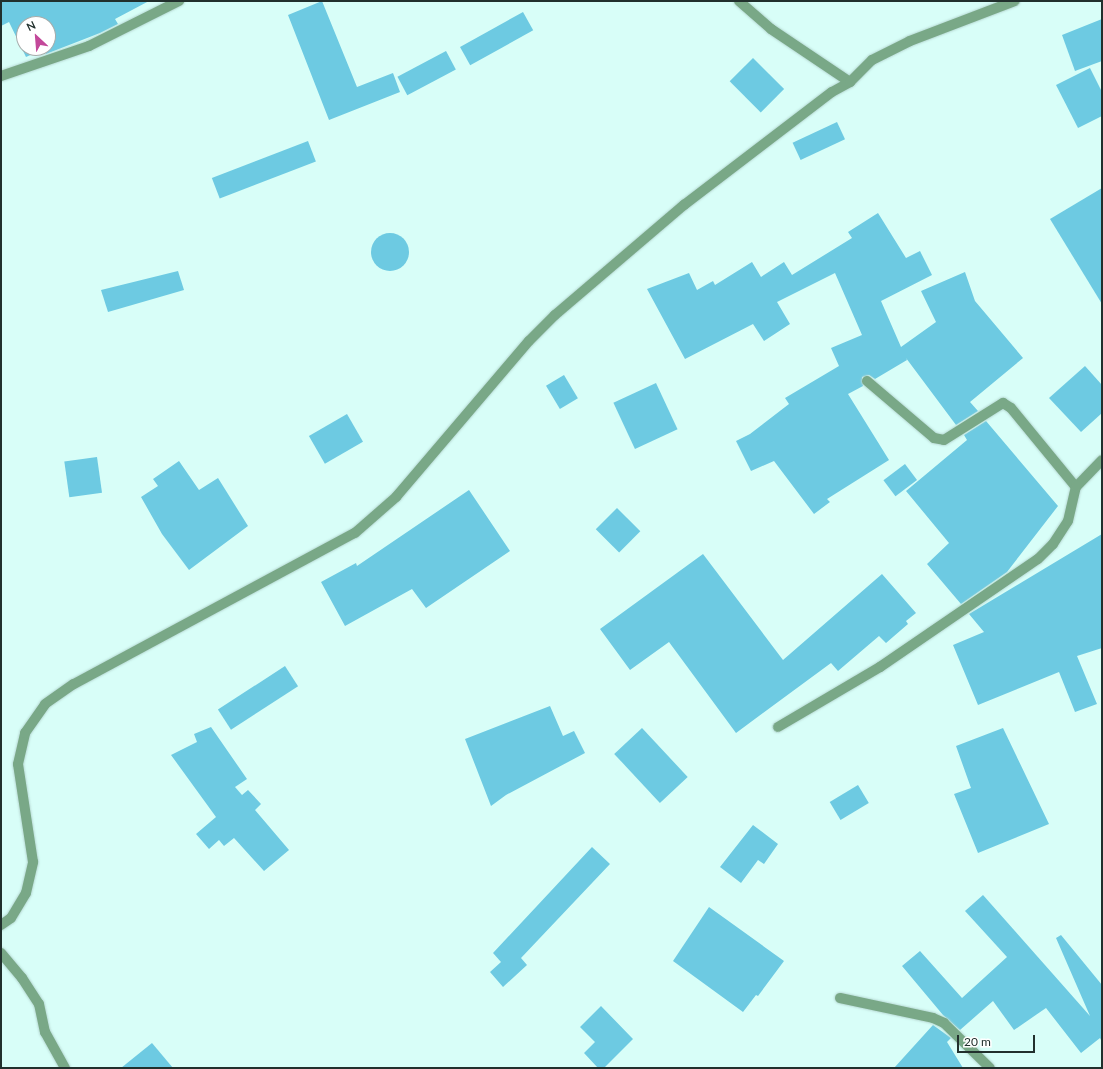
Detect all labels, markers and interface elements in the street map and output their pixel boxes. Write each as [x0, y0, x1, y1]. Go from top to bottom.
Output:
north arrow [16, 16, 56, 56]
text: N [24, 18, 38, 33]
scale bar [959, 1027, 1037, 1053]
text: 20 m [964, 1034, 991, 1049]

